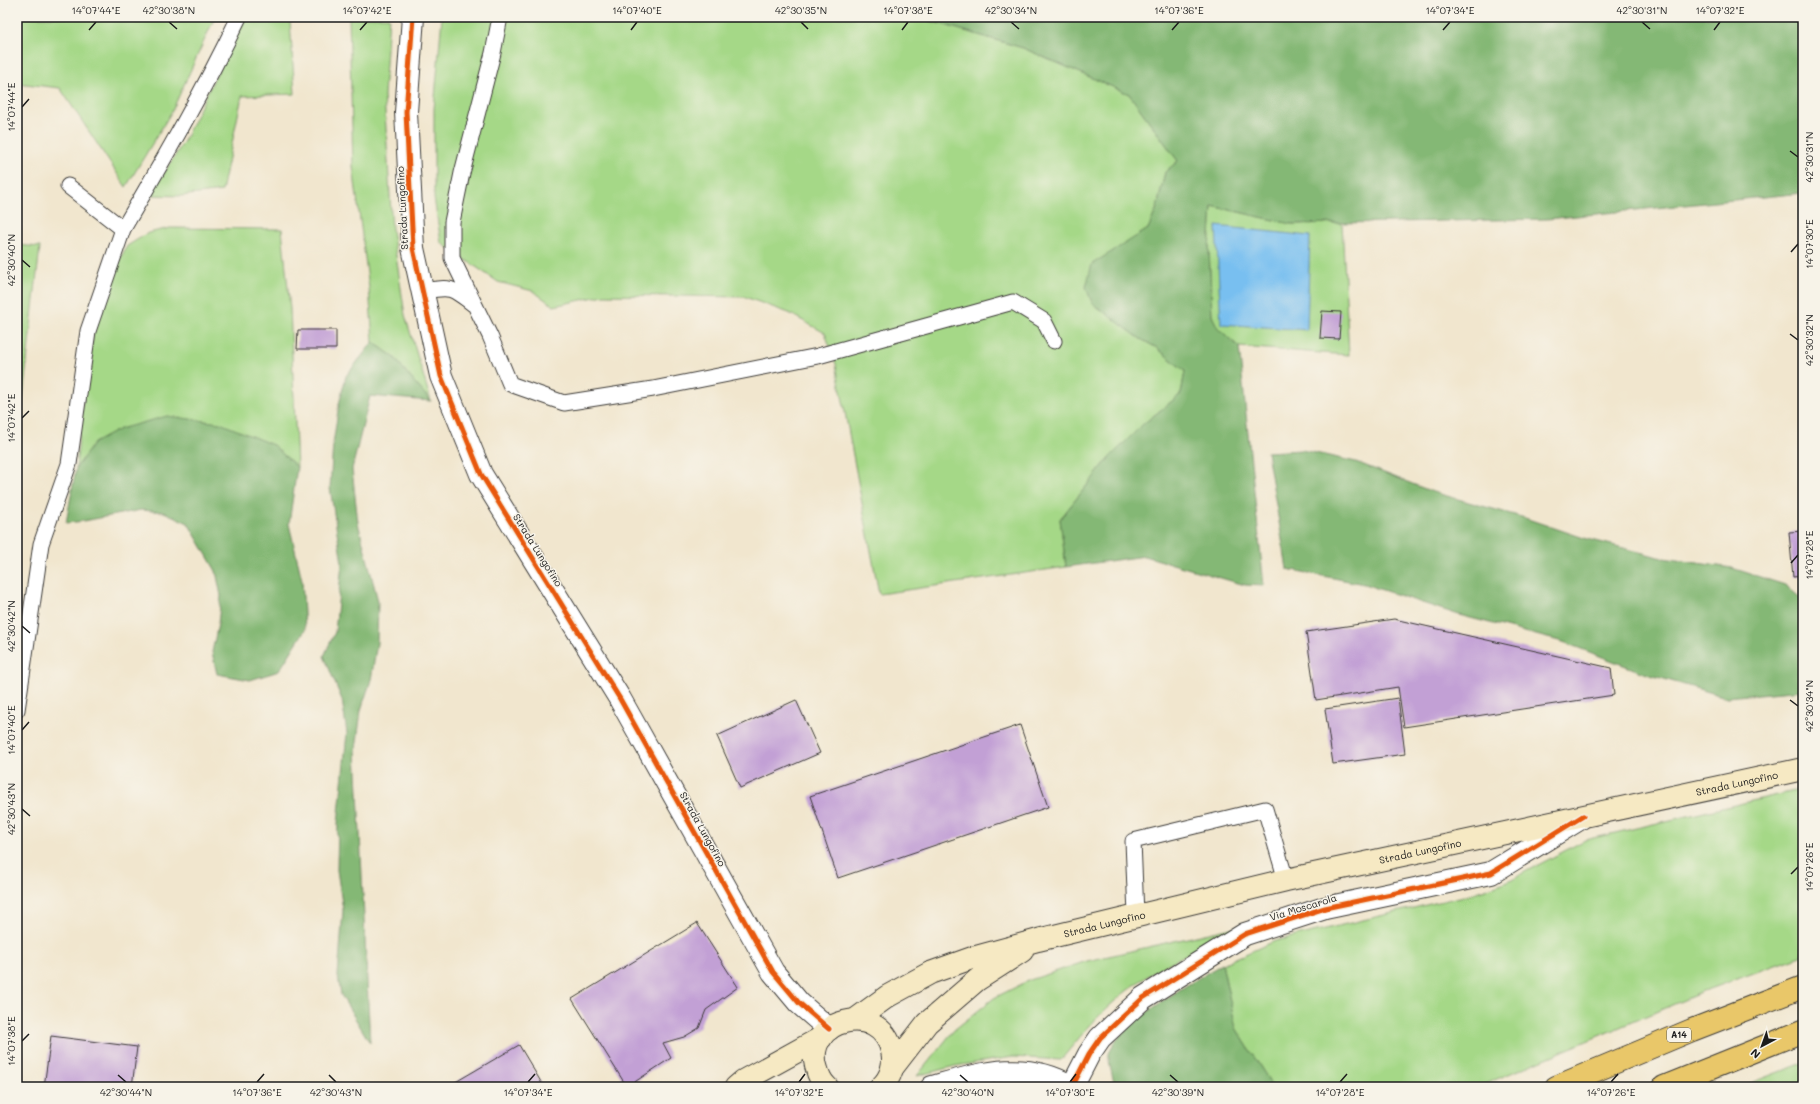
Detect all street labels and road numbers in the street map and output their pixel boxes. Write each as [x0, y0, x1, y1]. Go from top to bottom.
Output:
street label: Strada Lungofino [393, 166, 411, 250]
street label: Strada Lungofino [510, 511, 566, 589]
street label: Strada Lungofino [1695, 768, 1779, 799]
street label: Strada Lungofino [677, 789, 729, 869]
street label: Strada Lungofino [1378, 836, 1462, 867]
street label: Via Moscarola [1268, 890, 1338, 924]
street label: Strada Lungofino [1062, 907, 1147, 941]
road number: A14 [1667, 1028, 1691, 1042]

